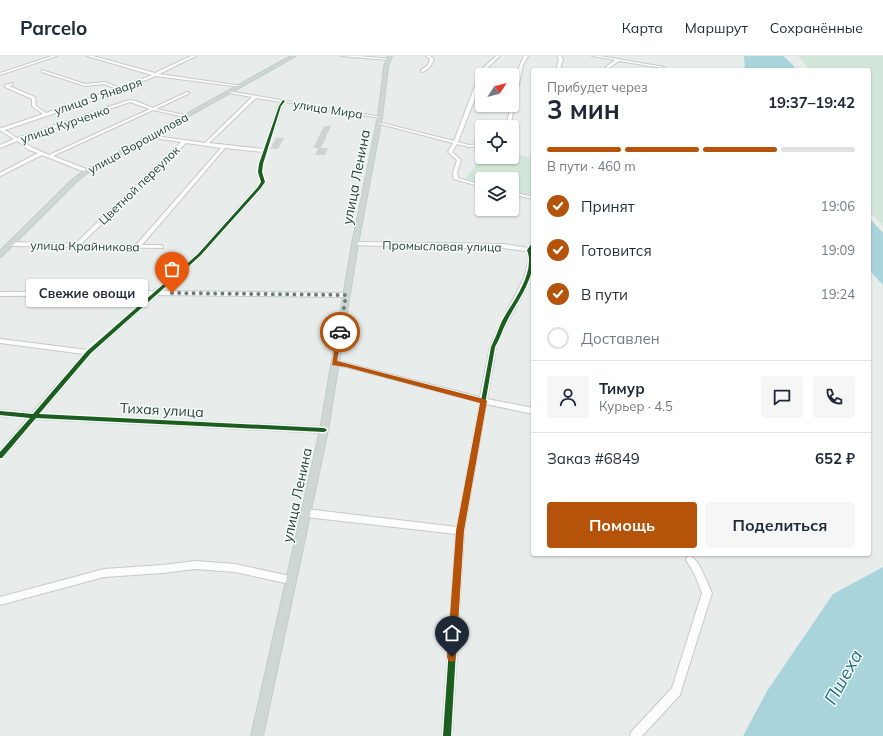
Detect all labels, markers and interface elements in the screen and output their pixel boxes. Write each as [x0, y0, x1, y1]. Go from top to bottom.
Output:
text: Parcelo [20, 16, 87, 40]
text: Карта [622, 19, 663, 37]
text: Маршрут [685, 19, 748, 37]
text: Сохранённые [770, 19, 863, 37]
north arrow [475, 68, 519, 112]
map controls [475, 68, 519, 216]
street label: улица 9 Января [52, 74, 144, 118]
text: Прибудет через [547, 79, 648, 95]
text: 3 мин [547, 93, 620, 126]
text: 19:37–19:42 [768, 93, 855, 112]
street label: улица Мира [292, 96, 364, 122]
street label: улица Курченко [18, 102, 112, 146]
street label: улица Ворошилова [85, 109, 191, 177]
button: locate [475, 120, 519, 164]
street label: улица Ленина [338, 128, 374, 226]
street label: Цветной переулок [95, 142, 183, 228]
text: В пути · 460 m [547, 158, 636, 174]
button: layers [475, 172, 519, 216]
icon: check [547, 195, 569, 217]
text: Принят [581, 197, 635, 216]
text: 19:06 [821, 198, 855, 214]
street label: Промысловая улица [382, 237, 502, 255]
street label: улица Крайникова [30, 238, 140, 254]
icon: check [547, 239, 569, 261]
text: Готовится [581, 241, 652, 260]
text: 19:09 [821, 242, 855, 258]
pin [155, 252, 189, 293]
icon: bag [161, 258, 183, 280]
callout: Свежие овощи [26, 279, 148, 307]
icon: check [547, 283, 569, 305]
text: Свежие овощи [39, 285, 135, 301]
text: В пути [581, 285, 628, 304]
text: 19:24 [821, 286, 855, 302]
courier [320, 312, 360, 352]
icon: car [329, 321, 351, 343]
text: Доставлен [581, 329, 660, 348]
button: person [547, 376, 589, 418]
button: chat [761, 376, 803, 418]
button: phone [813, 376, 855, 418]
text: Тимур [599, 379, 645, 398]
text: Курьер · 4.5 [599, 398, 673, 414]
street label: Тихая улица [120, 399, 204, 421]
street label: улица Ленина [278, 446, 316, 544]
text: Заказ #6849 [547, 449, 640, 468]
text: 652 ₽ [815, 449, 855, 468]
button: Помощь [547, 502, 697, 548]
button: Поделиться [705, 502, 855, 548]
pin [435, 616, 469, 657]
icon: home [441, 622, 463, 644]
water label: Пшеха [819, 646, 867, 708]

